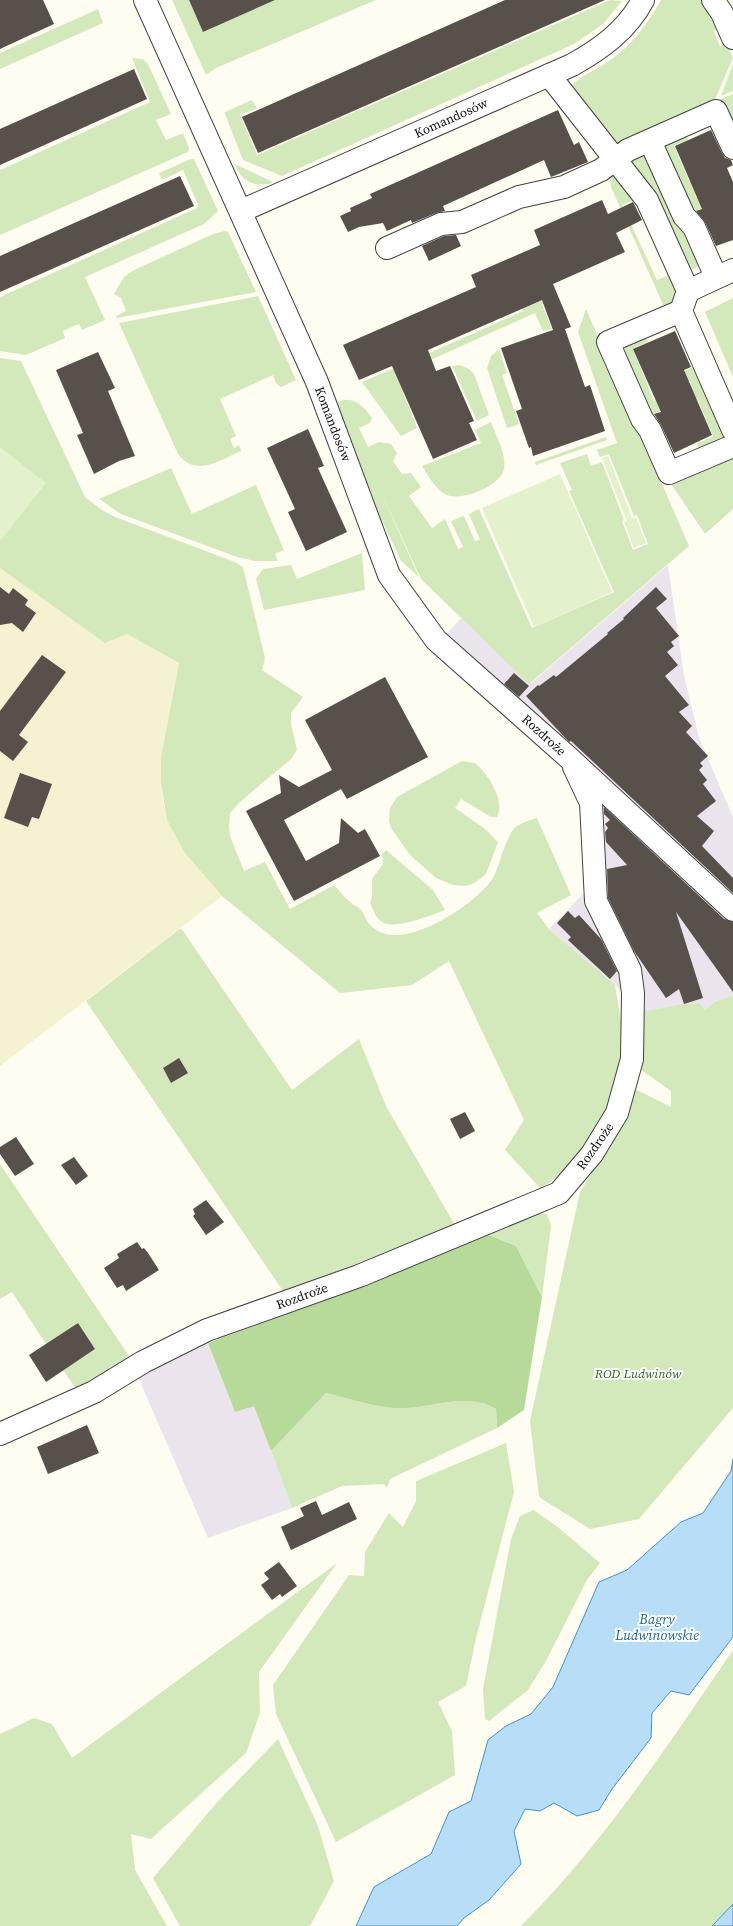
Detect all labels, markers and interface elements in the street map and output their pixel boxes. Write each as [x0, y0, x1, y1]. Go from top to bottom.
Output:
street label: Komandosów [411, 94, 491, 142]
street label: Komandosów [311, 384, 355, 464]
street label: Rozdroże [518, 711, 570, 760]
street label: Rozdroże [573, 1119, 618, 1173]
street label: Rozdroże [274, 1279, 331, 1313]
park label: ROD Ludwinów [594, 1365, 682, 1382]
water label: Bagry Ludwinowskie [614, 1609, 699, 1645]

